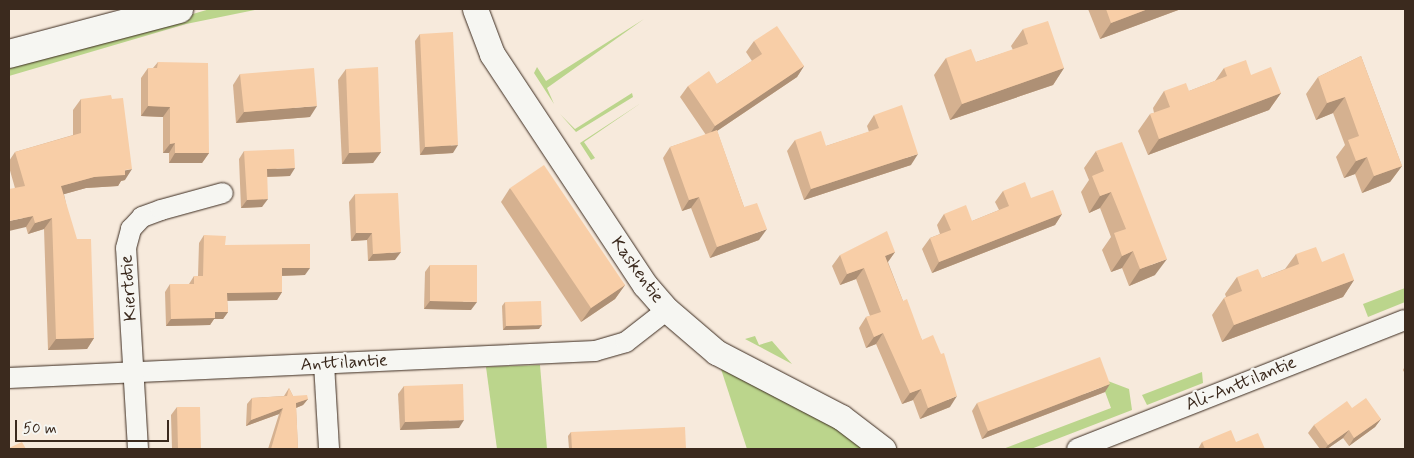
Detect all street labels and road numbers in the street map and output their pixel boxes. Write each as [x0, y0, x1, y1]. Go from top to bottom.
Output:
street label: Kaskentie [606, 233, 668, 307]
street label: Kiertotie [116, 254, 142, 322]
street label: Anttilantie [300, 350, 388, 376]
street label: Ali-Anttilantie [1182, 352, 1300, 416]

